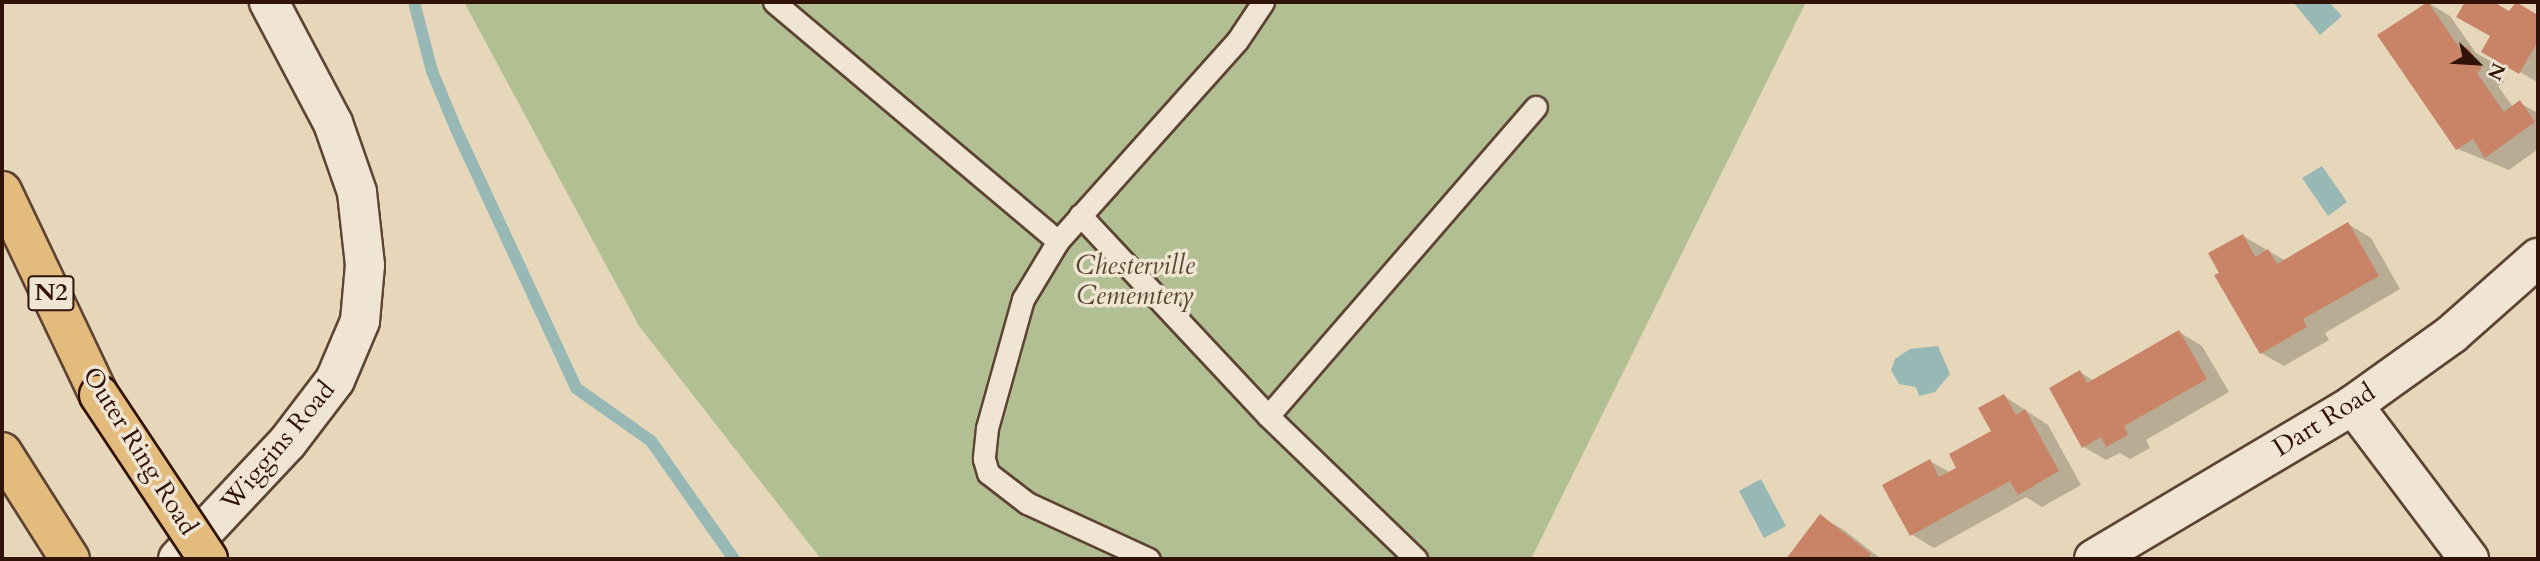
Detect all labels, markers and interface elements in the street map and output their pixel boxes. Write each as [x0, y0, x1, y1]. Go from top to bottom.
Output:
north arrow [2442, 28, 2512, 98]
text: N [2481, 59, 2511, 84]
park label: Chesterville Cememtery [1075, 250, 1195, 312]
road number: N2 [26, 272, 76, 314]
street label: Outer Ring Road [76, 361, 204, 541]
street label: Wiggins Road [215, 375, 341, 517]
street label: Dart Road [2267, 377, 2381, 463]

